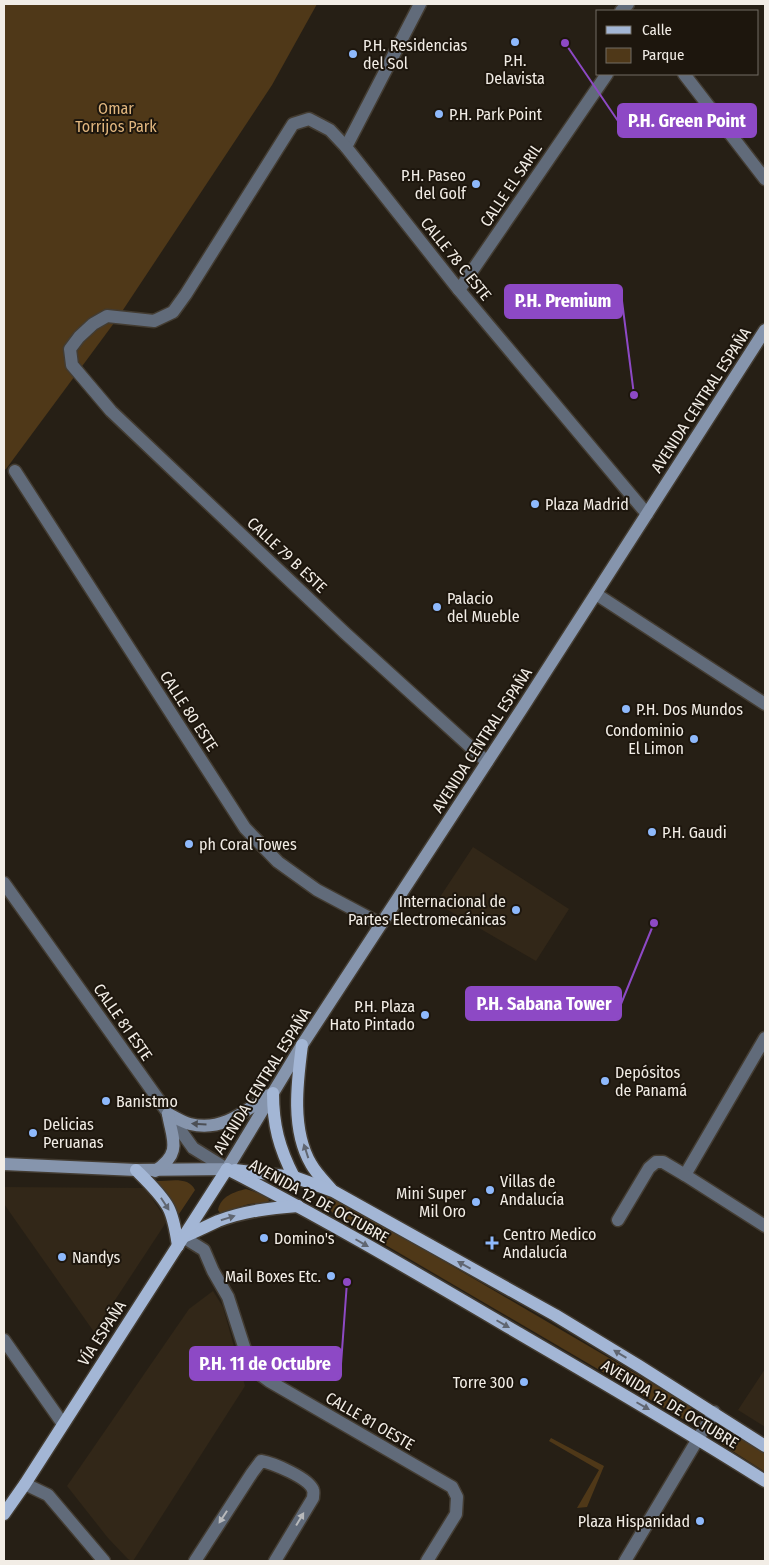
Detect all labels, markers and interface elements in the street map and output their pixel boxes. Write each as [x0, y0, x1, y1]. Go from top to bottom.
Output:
legend [596, 10, 759, 75]
text: Calle [642, 21, 672, 39]
place label: P.H. Residencias del Sol [363, 36, 467, 73]
marker: P.H. Delavista [509, 36, 521, 48]
text: Parque [642, 46, 685, 64]
marker: P.H. Residencias del Sol [347, 48, 359, 60]
place label: P.H. Delavista [485, 51, 545, 88]
park label: Omar Torrijos Park [75, 99, 157, 136]
callout: P.H. Green Point [618, 104, 756, 137]
place label: P.H. Park Point [449, 105, 543, 124]
marker: P.H. Park Point [433, 108, 445, 120]
text: P.H. Green Point [628, 110, 747, 132]
street label: CALLE EL SARIL [476, 140, 546, 230]
place label: P.H. Paseo del Golf [401, 166, 467, 203]
marker: P.H. Paseo del Golf [470, 178, 482, 190]
street label: CALLE 78 C ESTE [417, 214, 495, 304]
callout: P.H. Premium [505, 285, 622, 318]
text: P.H. Premium [515, 290, 611, 312]
street label: AVENIDA CENTRAL ESPAÑA [647, 323, 755, 476]
place label: Plaza Madrid [545, 495, 629, 514]
marker: Plaza Madrid [529, 498, 541, 510]
street label: CALLE 79 B ESTE [243, 513, 331, 597]
place label: Palacio del Mueble [447, 589, 520, 626]
marker: Palacio del Mueble [431, 601, 443, 613]
street label: AVENIDA CENTRAL ESPAÑA [428, 663, 536, 816]
street label: CALLE 80 ESTE [156, 667, 222, 755]
place label: P.H. Dos Mundos [636, 700, 743, 719]
marker: P.H. Dos Mundos [620, 703, 632, 715]
place label: Condominio El Limon [605, 721, 684, 758]
marker: Condominio El Limon [688, 733, 700, 745]
place label: P.H. Gaudi [662, 823, 727, 842]
marker: P.H. Gaudi [646, 826, 658, 838]
place label: ph Coral Towes [199, 835, 297, 854]
marker: ph Coral Towes [183, 838, 195, 850]
place label: Internacional de Partes Electromecánicas [348, 892, 506, 929]
marker: Internacional de Partes Electromecánicas [510, 904, 522, 916]
street label: CALLE 81 ESTE [90, 980, 156, 1064]
callout: P.H. Sabana Tower [466, 987, 621, 1020]
text: P.H. Sabana Tower [477, 993, 612, 1015]
place label: P.H. Plaza Hato Pintado [330, 997, 415, 1034]
street label: AVENIDA CENTRAL ESPAÑA [209, 1004, 315, 1158]
marker: P.H. Plaza Hato Pintado [419, 1009, 431, 1021]
place label: Depósitos de Panamá [615, 1063, 687, 1100]
marker: Depósitos de Panamá [599, 1075, 611, 1087]
place label: Banistmo [116, 1092, 178, 1111]
marker: Banistmo [100, 1095, 112, 1107]
place label: Delicias Peruanas [43, 1115, 104, 1152]
one-way arrow [190, 1120, 206, 1128]
marker: Delicias Peruanas [27, 1127, 39, 1139]
one-way arrow [302, 1143, 309, 1158]
street label: AVENIDA 12 DE OCTUBRE [246, 1155, 392, 1247]
place label: Villas de Andalucía [500, 1172, 565, 1209]
place label: Mini Super Mil Oro [396, 1184, 466, 1221]
marker: Villas de Andalucía [484, 1184, 496, 1196]
marker: Mini Super Mil Oro [470, 1196, 482, 1208]
one-way arrow [160, 1197, 170, 1210]
one-way arrow [221, 1214, 236, 1222]
place label: Centro Medico Andalucía [503, 1225, 597, 1262]
place label: Domino's [274, 1229, 335, 1248]
marker: Domino's [258, 1232, 270, 1244]
marker: Centro Medico Andalucía [485, 1236, 499, 1250]
one-way arrow [355, 1238, 368, 1247]
place label: Nandys [72, 1248, 121, 1267]
marker: Nandys [56, 1251, 68, 1263]
one-way arrow [458, 1260, 471, 1269]
place label: Mail Boxes Etc. [225, 1267, 321, 1286]
marker: Mail Boxes Etc. [325, 1270, 337, 1282]
street label: VÍA ESPAÑA [74, 1296, 130, 1369]
one-way arrow [496, 1319, 509, 1328]
callout: P.H. 11 de Octubre [190, 1347, 341, 1380]
one-way arrow [614, 1350, 627, 1359]
text: P.H. 11 de Octubre [199, 1353, 331, 1375]
street label: AVENIDA 12 DE OCTUBRE [598, 1356, 742, 1452]
place label: Torre 300 [453, 1373, 514, 1392]
marker: Torre 300 [518, 1376, 530, 1388]
street label: CALLE 81 OESTE [322, 1388, 418, 1454]
one-way arrow [636, 1401, 649, 1410]
one-way arrow [218, 1511, 228, 1524]
place label: Plaza Hispanidad [578, 1512, 690, 1531]
one-way arrow [295, 1513, 304, 1526]
marker: Plaza Hispanidad [694, 1515, 706, 1527]

